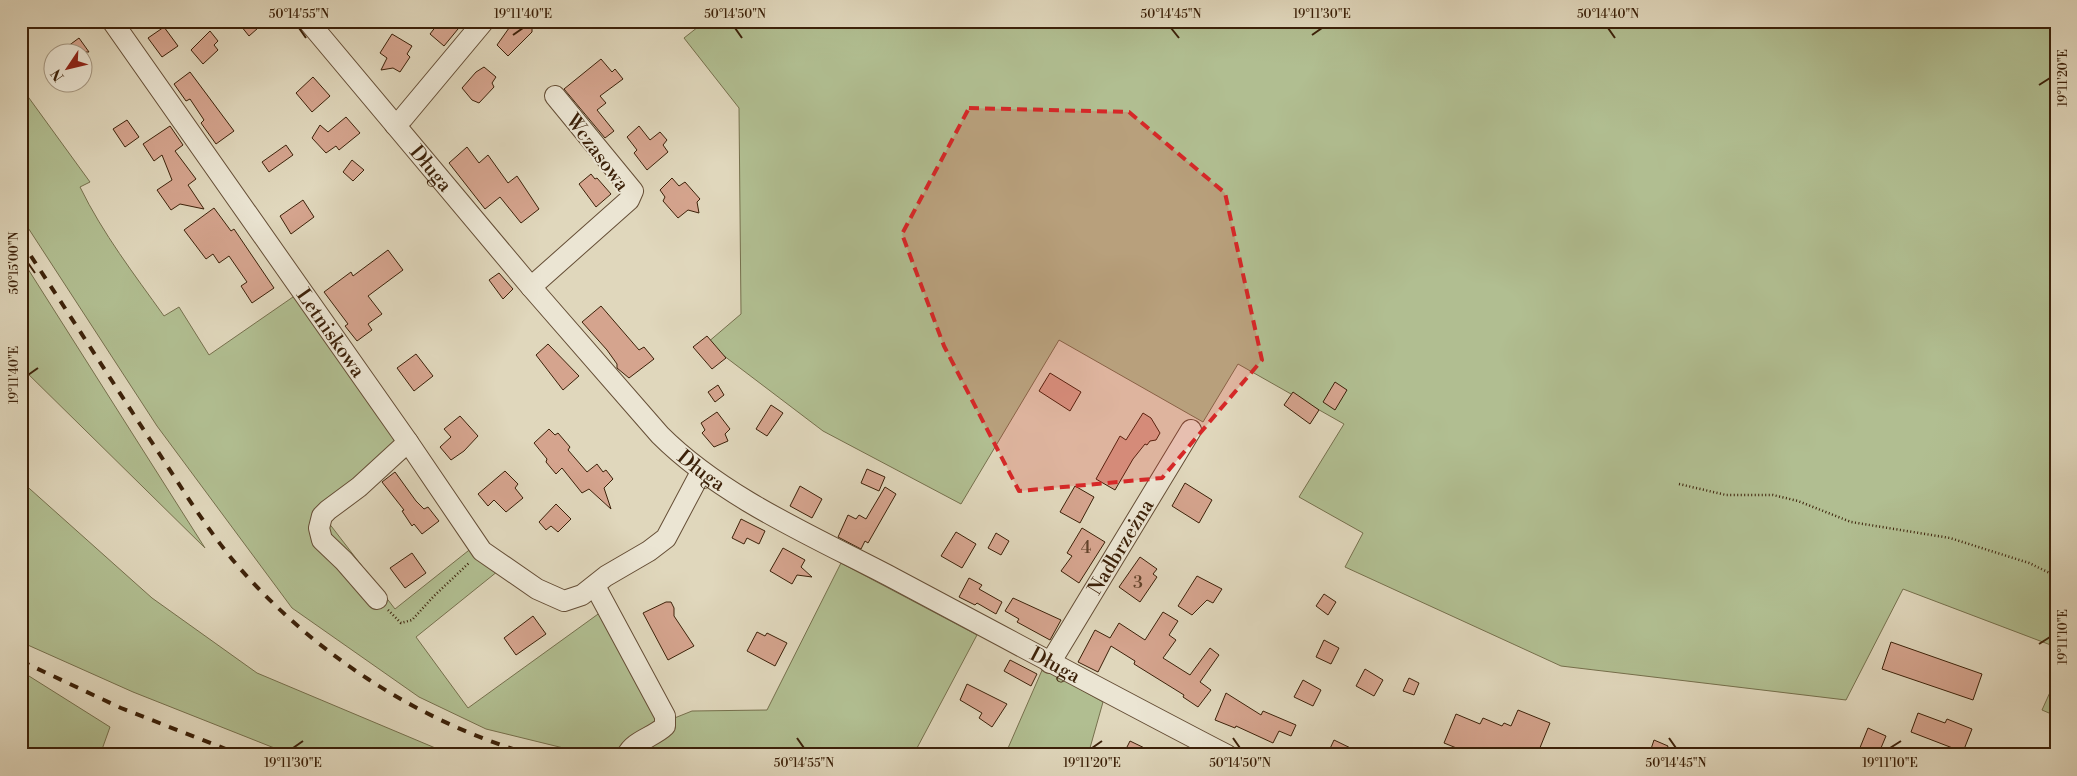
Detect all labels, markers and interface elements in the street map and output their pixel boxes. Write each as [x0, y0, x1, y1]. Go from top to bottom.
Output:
text: 50°14'55"N [269, 7, 329, 22]
text: 19°11'40"E [494, 7, 552, 22]
text: 50°14'50"N [704, 7, 766, 22]
text: 50°14'45"N [1141, 7, 1201, 22]
text: 19°11'30"E [1293, 7, 1351, 22]
text: 50°14'40"N [1577, 7, 1639, 22]
north arrow [42, 42, 92, 92]
text: 19°11'20"E [2056, 49, 2071, 107]
text: N [48, 65, 69, 85]
street label: Wczasowa [559, 109, 634, 197]
street label: Długa [403, 141, 457, 198]
text: 50°15'00"N [7, 231, 22, 294]
street label: Letniskowa [290, 284, 370, 384]
text: 19°11'40"E [7, 346, 22, 404]
street label: Długa [672, 445, 730, 498]
street label: Nadbrzeżna [1083, 494, 1161, 600]
house number: 4 [1081, 536, 1092, 559]
house number: 3 [1133, 571, 1143, 594]
text: 19°11'10"E [2056, 609, 2071, 665]
street label: Długa [1025, 642, 1085, 690]
text: 19°11'30"E [264, 756, 322, 771]
text: 50°14'55"N [774, 756, 834, 771]
text: 19°11'20"E [1063, 756, 1121, 771]
text: 50°14'50"N [1209, 756, 1271, 771]
text: 50°14'45"N [1646, 756, 1706, 771]
text: 19°11'10"E [1862, 756, 1918, 771]

